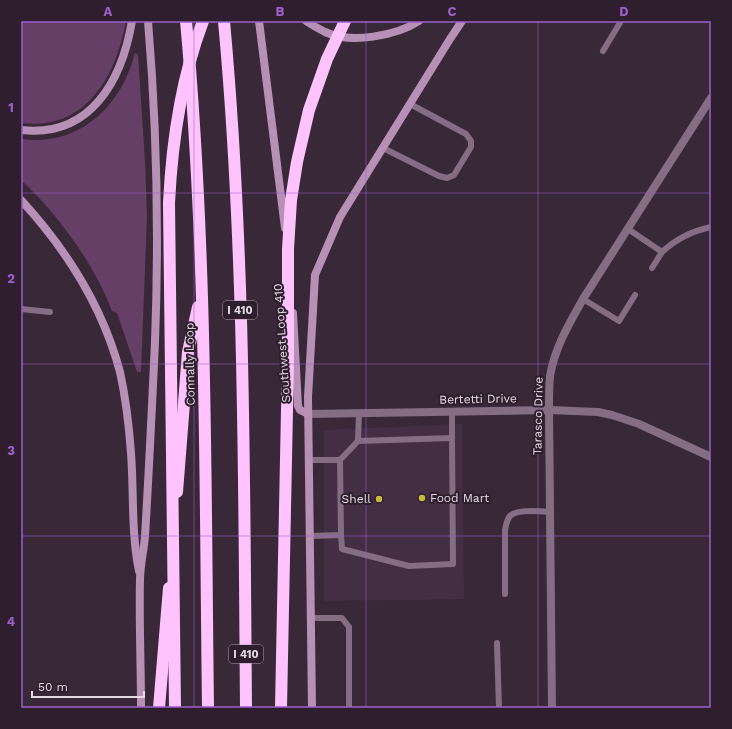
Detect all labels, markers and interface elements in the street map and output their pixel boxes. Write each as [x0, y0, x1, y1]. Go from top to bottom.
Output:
text: A [104, 4, 113, 19]
text: B [276, 4, 285, 19]
text: C [448, 4, 457, 19]
text: D [619, 4, 629, 19]
text: 1 [8, 100, 14, 115]
text: 2 [7, 271, 15, 286]
street label: Southwest Loop 410 [271, 283, 293, 403]
road number: I 410 [223, 301, 257, 319]
street label: Connally Loop [182, 322, 198, 406]
street label: Tarasco Drive [530, 377, 546, 455]
street label: Bertetti Drive [439, 391, 517, 407]
text: 3 [7, 443, 15, 458]
place label: Food Mart [430, 491, 489, 505]
place label: Shell [342, 492, 371, 506]
marker: Food Mart [417, 493, 427, 503]
marker: Shell [374, 494, 384, 504]
text: 4 [7, 614, 16, 629]
road number: I 410 [229, 645, 263, 663]
scale bar [32, 673, 144, 699]
text: 50 m [38, 680, 68, 694]

